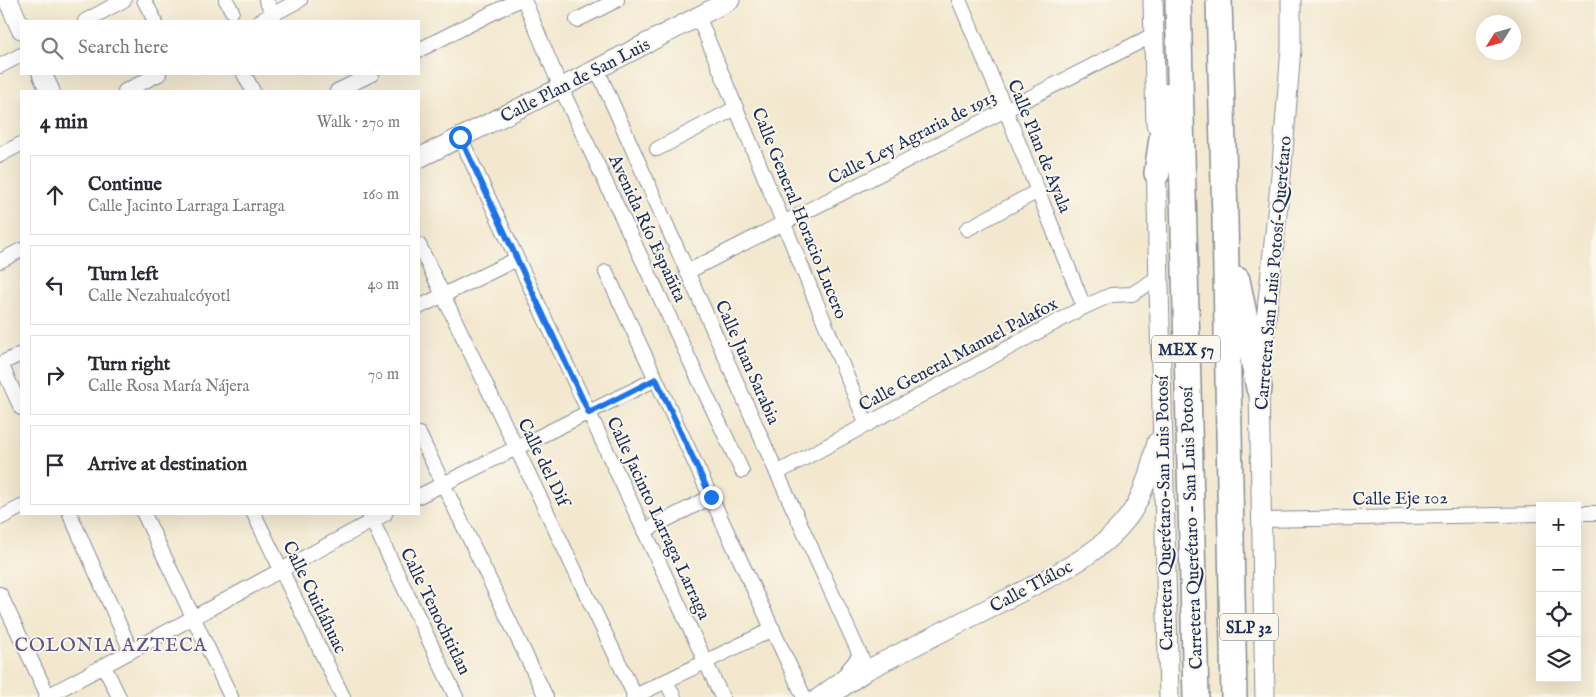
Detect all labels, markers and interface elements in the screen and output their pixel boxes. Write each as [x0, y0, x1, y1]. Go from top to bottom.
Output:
north arrow [1476, 15, 1521, 60]
search box [20, 20, 420, 75]
icon: search [38, 34, 66, 62]
street label: Calle Plan de San Luis [497, 34, 654, 129]
text: Search here [78, 36, 169, 60]
street label: Calle Plan de Ayala [1001, 76, 1076, 217]
street label: Calle Ley Agraria de 1913 [825, 86, 1001, 191]
street label: Calle General Horacio Lucero [746, 104, 852, 323]
text: 4 min [40, 109, 88, 136]
text: Walk · 270 m [317, 113, 400, 133]
route start [449, 126, 472, 149]
street label: Carretera San Luis Potosí-Querétaro [1251, 135, 1298, 411]
street label: Avenida Río Españita [602, 150, 691, 306]
text: Continue [88, 173, 162, 197]
icon: ahead [41, 181, 69, 209]
text: 160 m [363, 185, 399, 205]
text: Calle Jacinto Larraga Larraga [88, 197, 285, 217]
text: Turn left [88, 263, 159, 287]
icon: left [41, 271, 69, 299]
text: 40 m [367, 275, 399, 295]
text: Calle Nezahualcóyotl [88, 287, 230, 307]
street label: Calle General Manuel Palafox [855, 293, 1062, 418]
street label: Calle Juan Sarabia [709, 297, 784, 429]
road number: MEX 57 [1152, 336, 1220, 362]
text: Turn right [88, 353, 170, 377]
icon: right [41, 361, 69, 389]
text: 70 m [368, 365, 399, 385]
street label: Carretera Querétaro-San Luis Potosí [1152, 374, 1179, 651]
text: Calle Rosa María Nájera [88, 377, 249, 397]
street label: Carretera Querétaro - San Luis Potosí [1176, 385, 1209, 670]
street label: Calle Jacinto Larraga Larraga [600, 414, 715, 624]
street label: Calle del Dif [511, 415, 575, 514]
icon: arrive [41, 451, 69, 479]
text: Arrive at destination [88, 453, 247, 477]
route end [700, 486, 723, 509]
street label: Calle Eje 102 [1352, 487, 1448, 512]
map controls [1536, 502, 1581, 682]
button: + [1536, 502, 1581, 547]
street label: Calle Cuitláhuac [276, 537, 351, 658]
street label: Calle Tenochtitlan [394, 544, 475, 679]
button: − [1536, 547, 1581, 592]
street label: Calle Tláloc [986, 556, 1077, 619]
button: locate [1536, 592, 1581, 637]
road number: SLP 32 [1220, 614, 1278, 640]
district label: COLONIA AZTECA [14, 634, 208, 658]
button: layers [1536, 637, 1581, 682]

